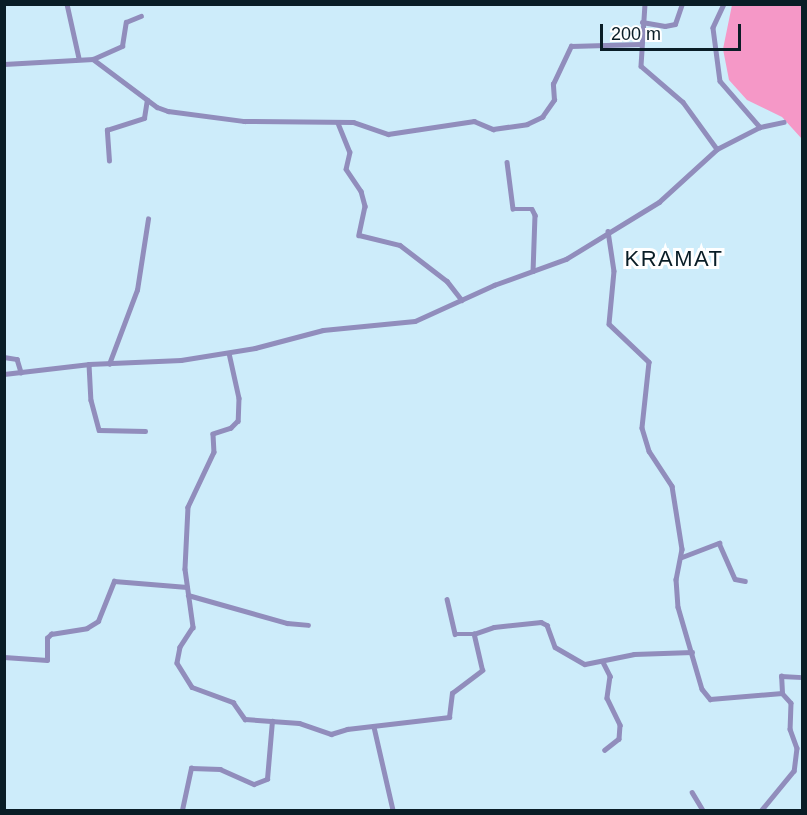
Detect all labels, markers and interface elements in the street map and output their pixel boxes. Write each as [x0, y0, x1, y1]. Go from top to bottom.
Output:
scale bar [603, 12, 744, 50]
text: 200 m [611, 24, 661, 44]
district label: KRAMAT [624, 246, 724, 272]

